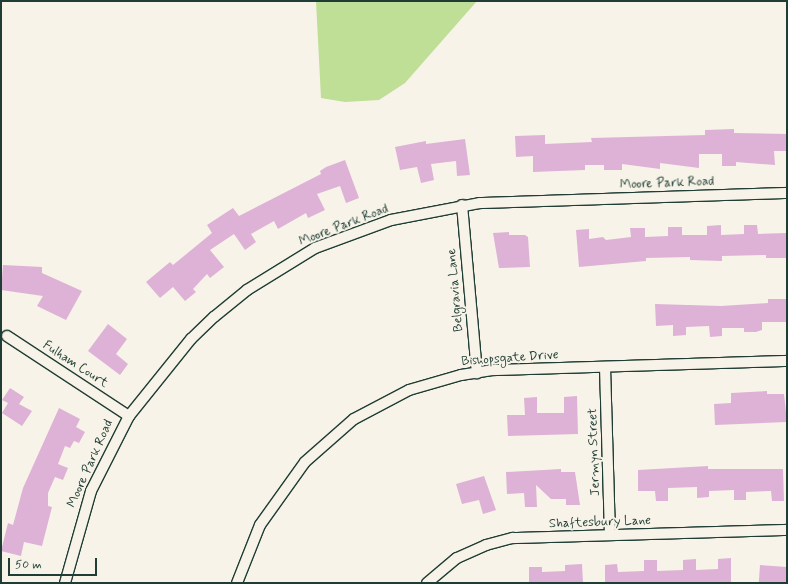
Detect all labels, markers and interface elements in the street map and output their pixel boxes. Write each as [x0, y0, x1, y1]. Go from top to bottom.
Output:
street label: Moore Park Road [621, 175, 713, 193]
street label: Moore Park Road [298, 202, 390, 250]
street label: Belgravia Lane [445, 248, 467, 332]
street label: Fulham Court [40, 339, 110, 391]
street label: Bishopsgate Drive [461, 348, 559, 370]
street label: Jermyn Street [586, 408, 604, 496]
street label: Moore Park Road [65, 419, 117, 509]
street label: Shaftesbury Lane [548, 513, 652, 533]
scale bar [10, 550, 99, 576]
text: 50 m [15, 557, 42, 573]

